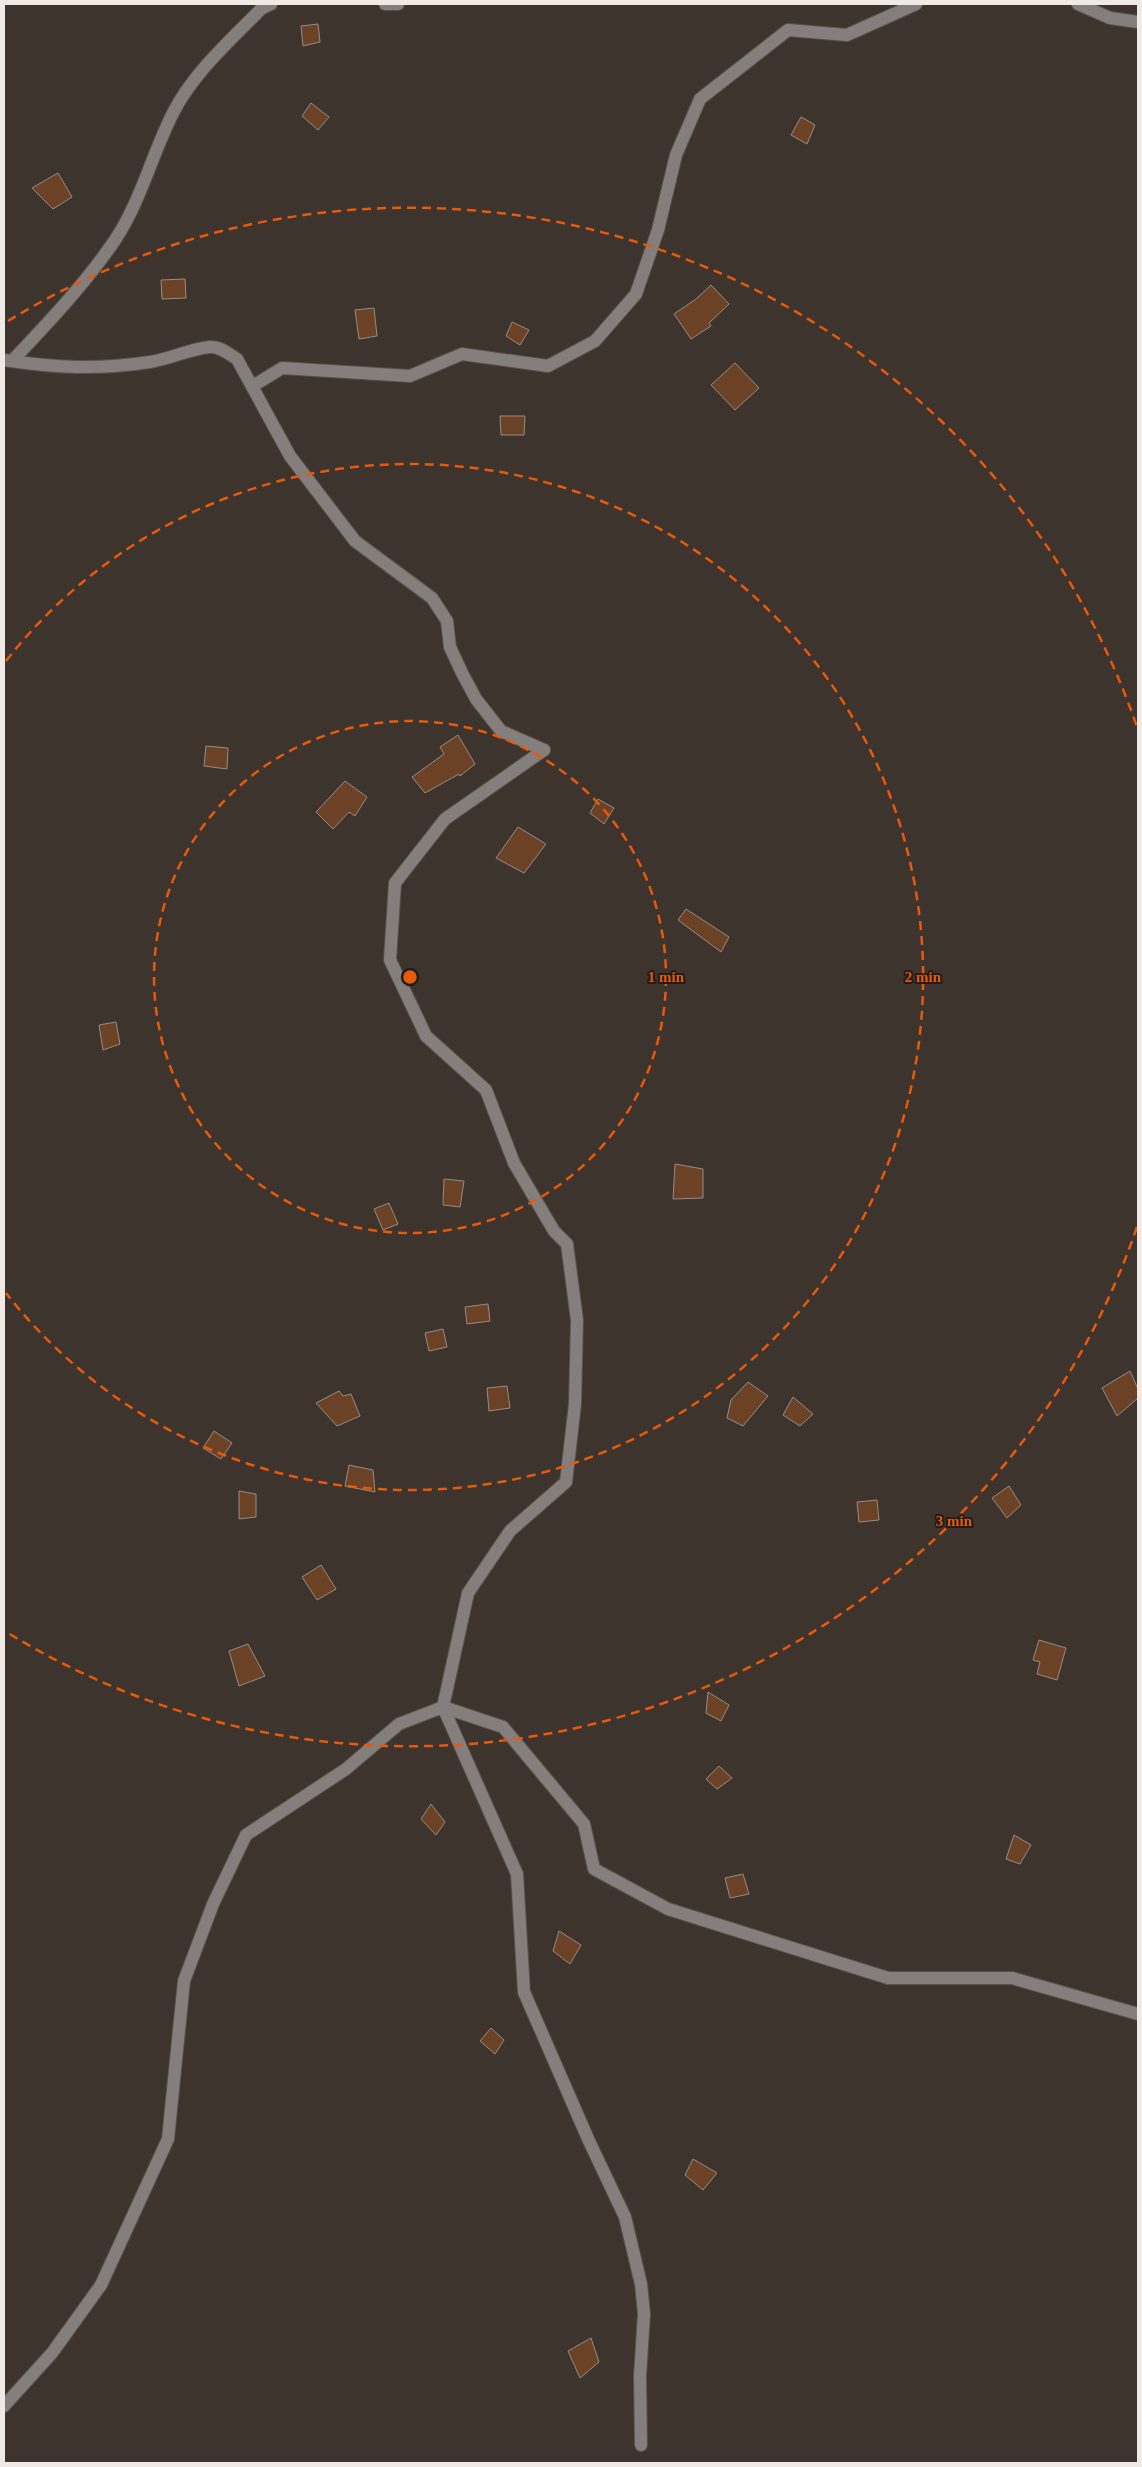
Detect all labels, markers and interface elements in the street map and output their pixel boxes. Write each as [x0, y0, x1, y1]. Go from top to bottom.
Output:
centre of rings [401, 968, 419, 986]
text: 1 min [648, 969, 685, 985]
text: 2 min [905, 969, 942, 985]
text: 3 min [936, 1513, 973, 1529]

